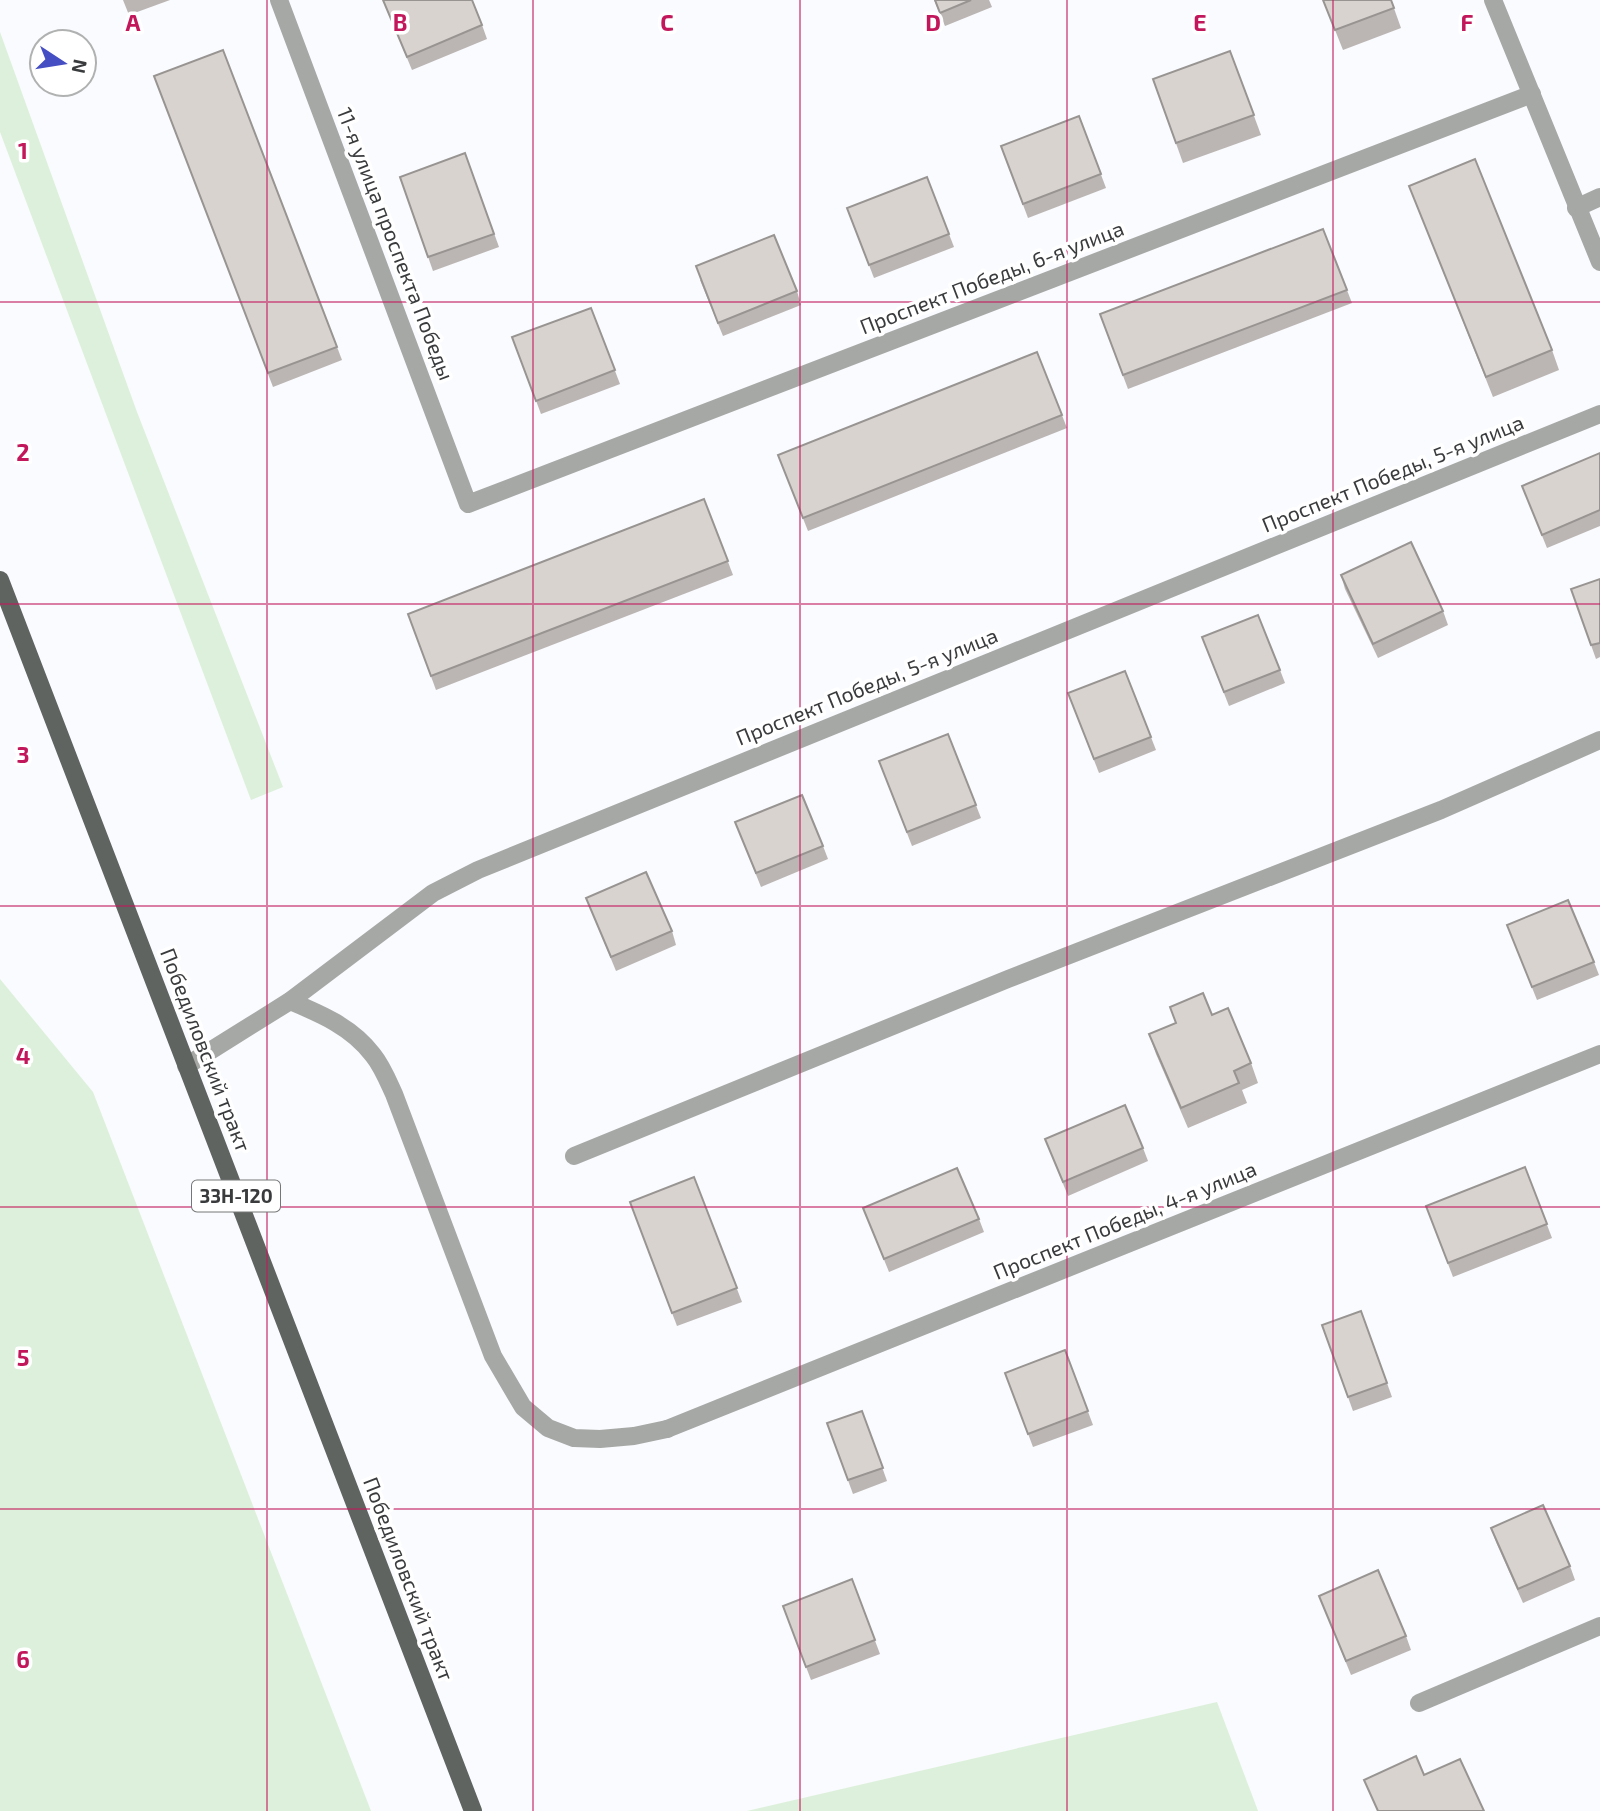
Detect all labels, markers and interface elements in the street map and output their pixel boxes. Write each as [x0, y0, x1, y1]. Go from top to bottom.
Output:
text: A [125, 8, 141, 36]
text: B [393, 8, 407, 36]
text: C [660, 8, 674, 36]
text: D [925, 8, 941, 36]
text: E [1193, 8, 1207, 36]
text: F [1461, 8, 1474, 36]
north arrow [28, 28, 98, 98]
text: N [67, 58, 93, 76]
street label: 11-я улица проспекта Победы [332, 104, 460, 384]
text: 1 [18, 136, 28, 164]
street label: Проспект Победы, 6-я улица [856, 215, 1127, 339]
street label: Проспект Победы, 5-я улица [1258, 409, 1527, 538]
text: 2 [16, 438, 30, 466]
street label: Проспект Победы, 5-я улица [732, 622, 1001, 751]
text: 3 [16, 740, 30, 768]
street label: Победиловский тракт [156, 944, 257, 1155]
text: 4 [16, 1041, 30, 1069]
street label: Проспект Победы, 4-я улица [989, 1155, 1260, 1285]
road number: 33Н-120 [192, 1180, 280, 1212]
text: 5 [17, 1343, 29, 1371]
street label: Победиловский тракт [359, 1473, 460, 1684]
text: 6 [16, 1645, 30, 1673]

